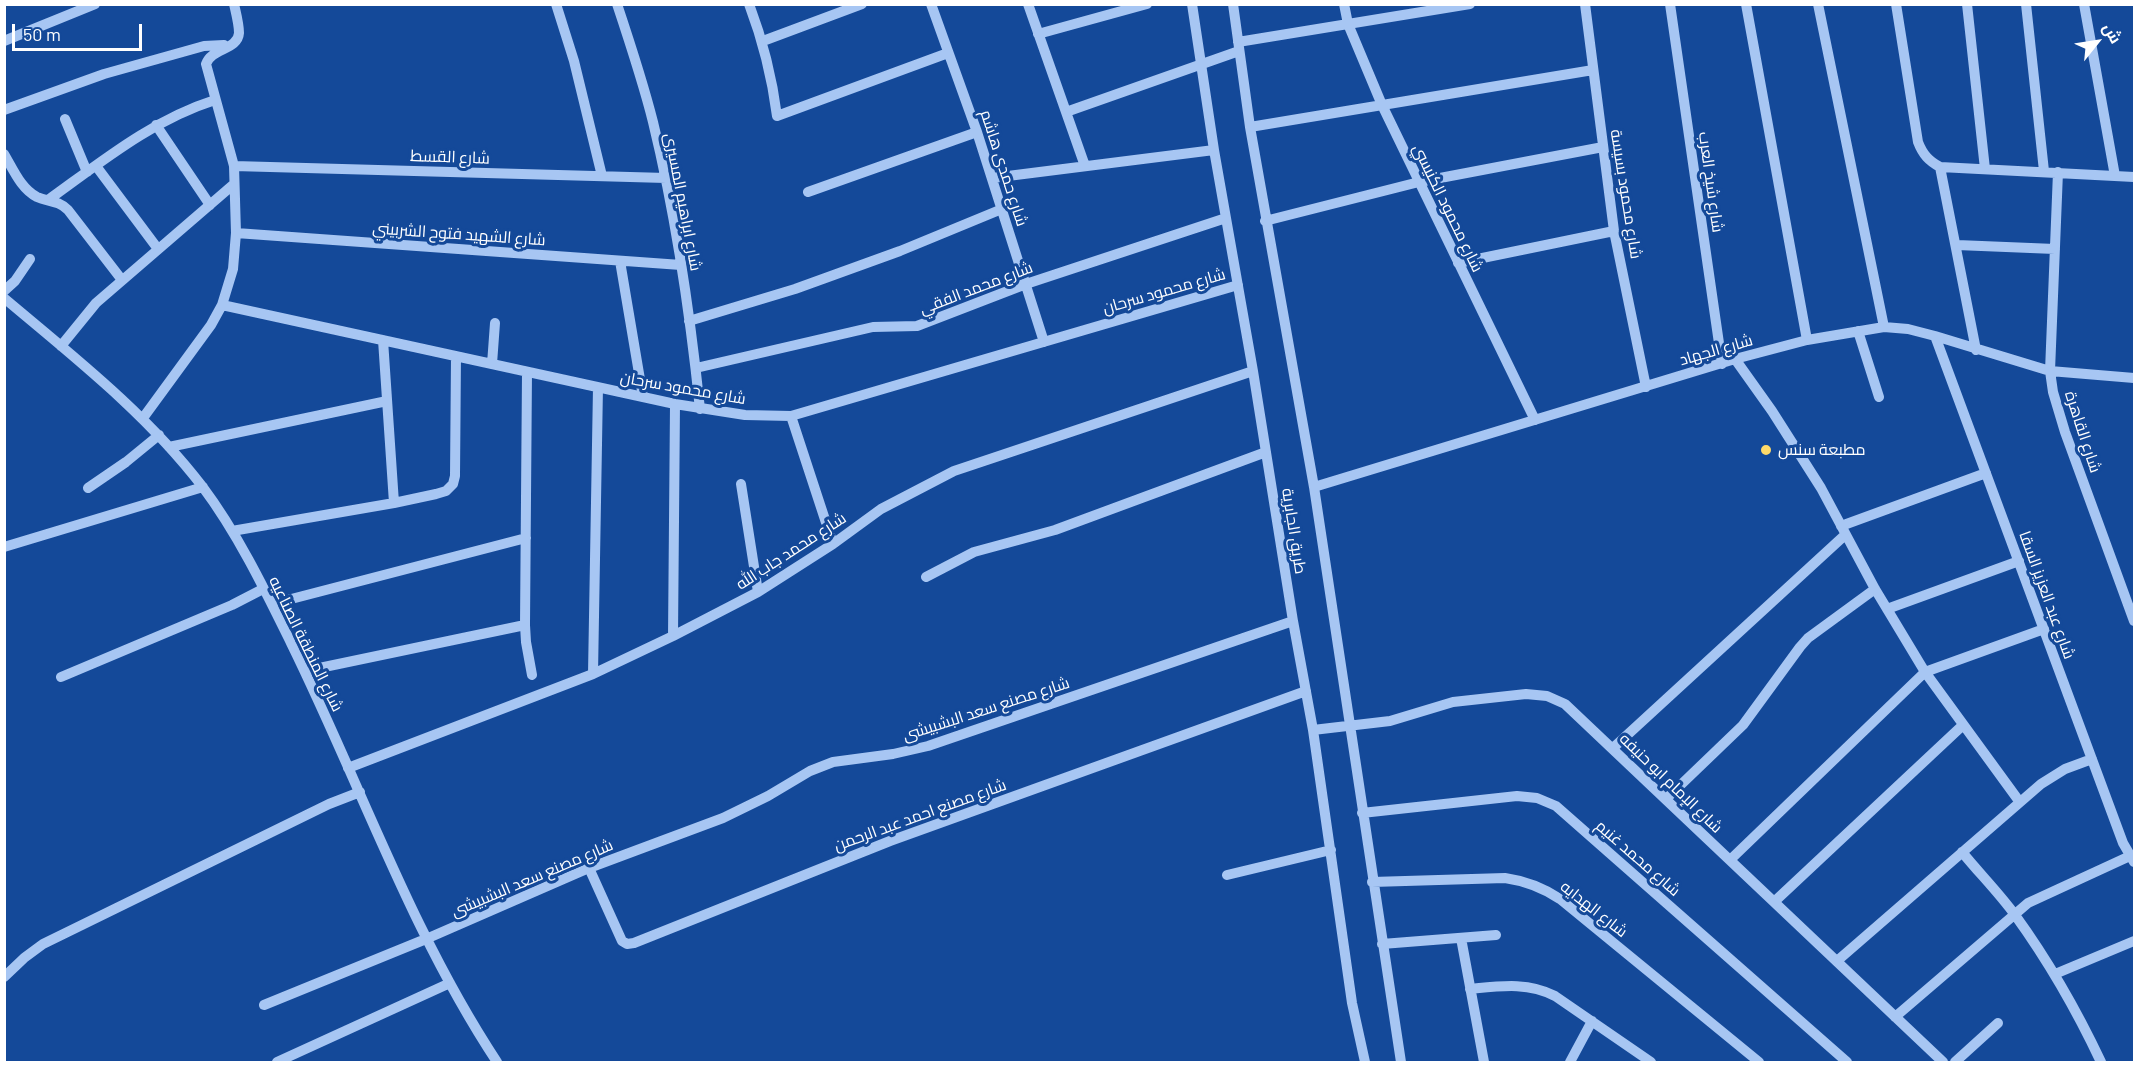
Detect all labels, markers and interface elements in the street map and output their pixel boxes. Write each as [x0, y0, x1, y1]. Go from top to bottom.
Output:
scale bar [15, 12, 146, 50]
north arrow [2067, 12, 2127, 72]
text: ش [2100, 19, 2126, 46]
text: 50 m [23, 23, 61, 45]
street label: شارع حمدى هاشم [976, 107, 1032, 229]
street label: شارع محمود بسيسة [1606, 128, 1646, 260]
street label: شارع شيخ العرب [1694, 130, 1728, 234]
street label: شارع ابراهيم المسيرى [660, 131, 706, 273]
street label: شارع محمود الكنيسي [1409, 141, 1487, 275]
street label: شارع القسط [410, 146, 490, 168]
street label: شارع الشهيد فتوح الشربيني [372, 218, 546, 250]
street label: شارع محمد الفقي [917, 258, 1035, 318]
street label: شارع محمود سرحان [1100, 264, 1228, 318]
street label: شارع الجهاد [1677, 330, 1755, 370]
street label: شارع محمود سرحان [619, 368, 747, 408]
street label: شارع القاهرة [2061, 389, 2105, 475]
place label: مطبعة سنس [1778, 440, 1865, 460]
marker: مطبعة سنس [1759, 443, 1773, 457]
street label: طريق الجابرية [1278, 487, 1310, 575]
street label: شارع محمد جاب الله [732, 508, 850, 594]
street label: شارع عبد العزيز السقا [2015, 528, 2079, 662]
street label: شارع المنطقة الصناعيه [265, 573, 347, 715]
street label: شارع مصنع سعد البشبيشى [900, 673, 1072, 745]
street label: شارع الإمام ابو حنيفه [1615, 729, 1727, 837]
street label: شارع مصنع احمد عبد الرحمن [831, 775, 1009, 855]
street label: شارع محمد غنيم [1592, 816, 1684, 900]
street label: شارع مصنع سعد البشبيشى [448, 835, 616, 921]
street label: شارع الهدايه [1557, 877, 1631, 941]

